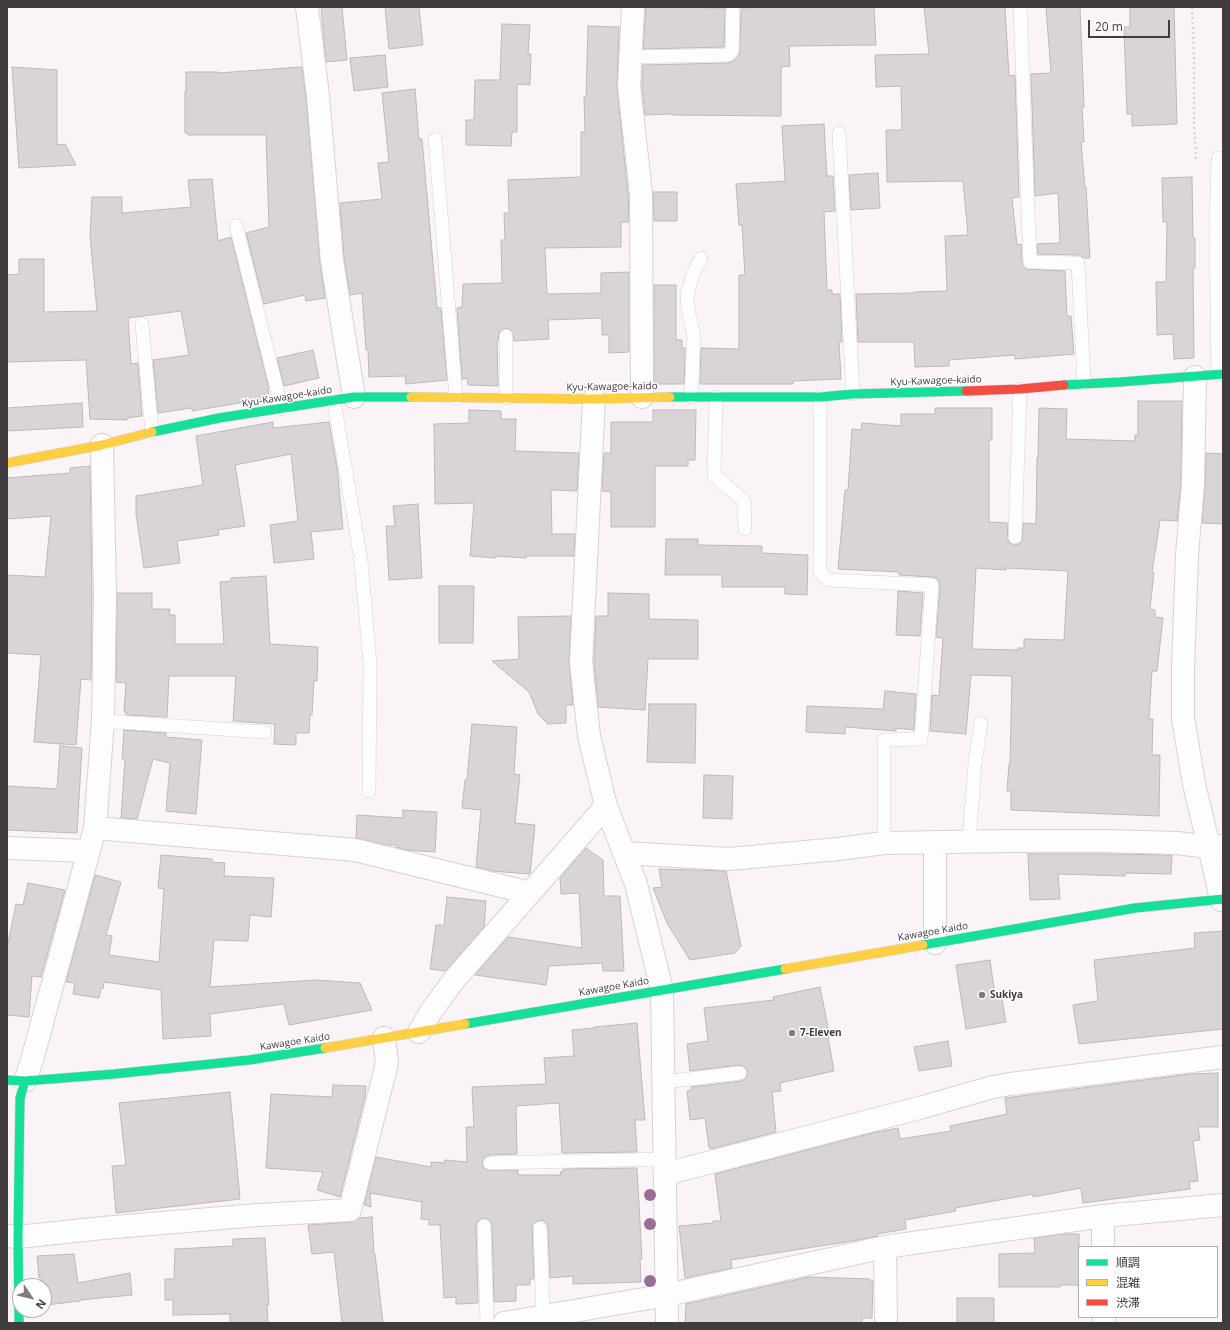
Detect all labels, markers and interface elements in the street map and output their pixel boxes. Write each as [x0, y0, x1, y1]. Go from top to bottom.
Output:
scale bar [1090, 12, 1172, 38]
text: 20 m [1095, 18, 1123, 35]
street label: Kyu-Kawagoe-kaido [890, 373, 982, 389]
street label: Kyu-Kawagoe-kaido [566, 380, 658, 394]
street label: Kyu-Kawagoe-kaido [241, 384, 333, 410]
street label: Kawagoe Kaido [897, 920, 969, 944]
street label: Kawagoe Kaido [578, 975, 650, 999]
place label: Sukiya [990, 989, 1023, 1001]
marker: Sukiya [977, 990, 987, 1000]
place label: 7-Eleven [800, 1027, 842, 1039]
marker: 7-Eleven [787, 1028, 797, 1038]
street label: Kawagoe Kaido [259, 1031, 331, 1053]
legend [1078, 1246, 1218, 1318]
text: 順調 [1116, 1254, 1140, 1271]
text: 混雑 [1116, 1274, 1140, 1291]
north arrow [12, 1278, 52, 1318]
text: 渋滞 [1116, 1294, 1140, 1311]
text: N [33, 1297, 50, 1313]

